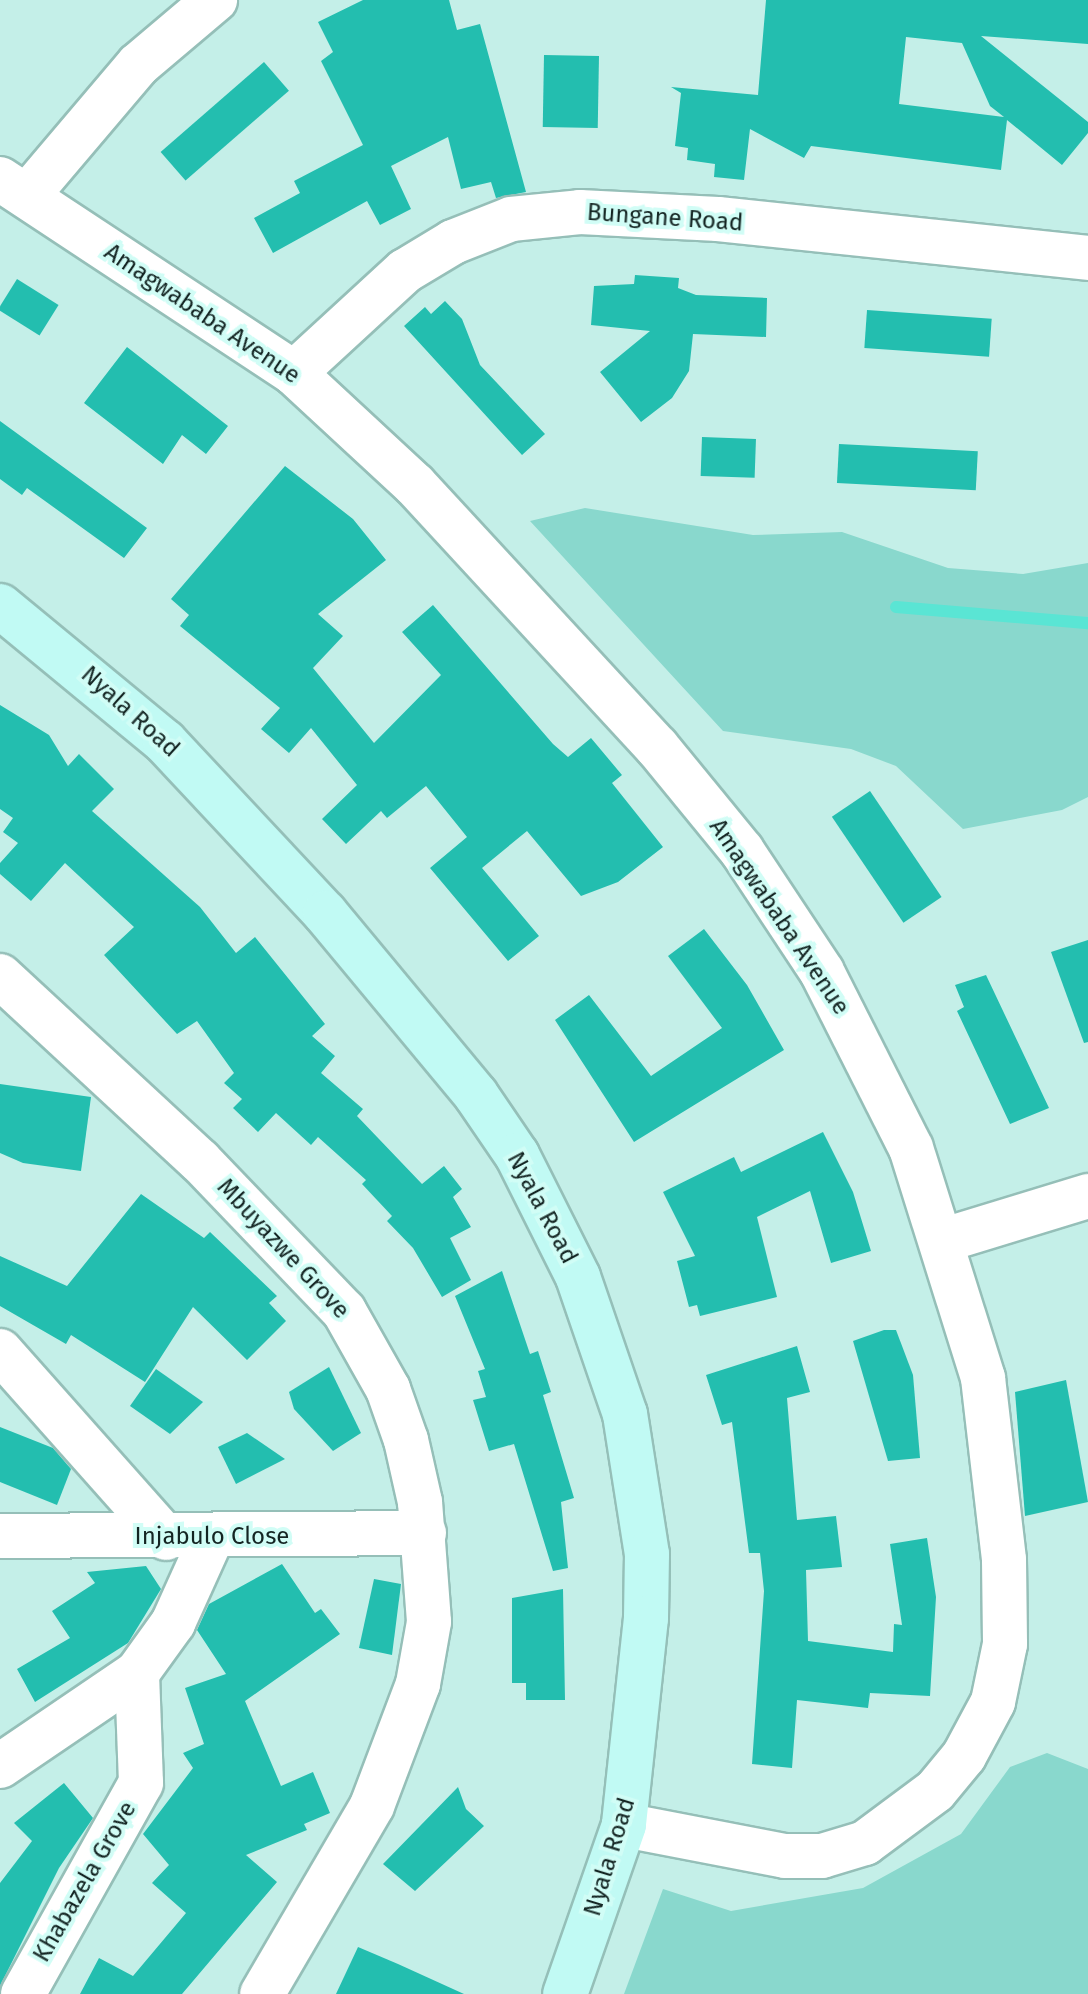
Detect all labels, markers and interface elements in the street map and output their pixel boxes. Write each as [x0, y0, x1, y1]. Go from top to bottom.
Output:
street label: Bungane Road [586, 198, 744, 238]
street label: Amagwababa Avenue [99, 238, 305, 390]
street label: Nyala Road [75, 660, 185, 764]
street label: Amagwababa Avenue [703, 814, 855, 1020]
street label: Nyala Road [501, 1147, 583, 1269]
street label: Mbuyazwe Grove [211, 1173, 355, 1325]
street label: Injabulo Close [135, 1523, 289, 1551]
street label: Nyala Road [578, 1794, 642, 1920]
street label: Khabazela Grove [27, 1797, 143, 1967]

